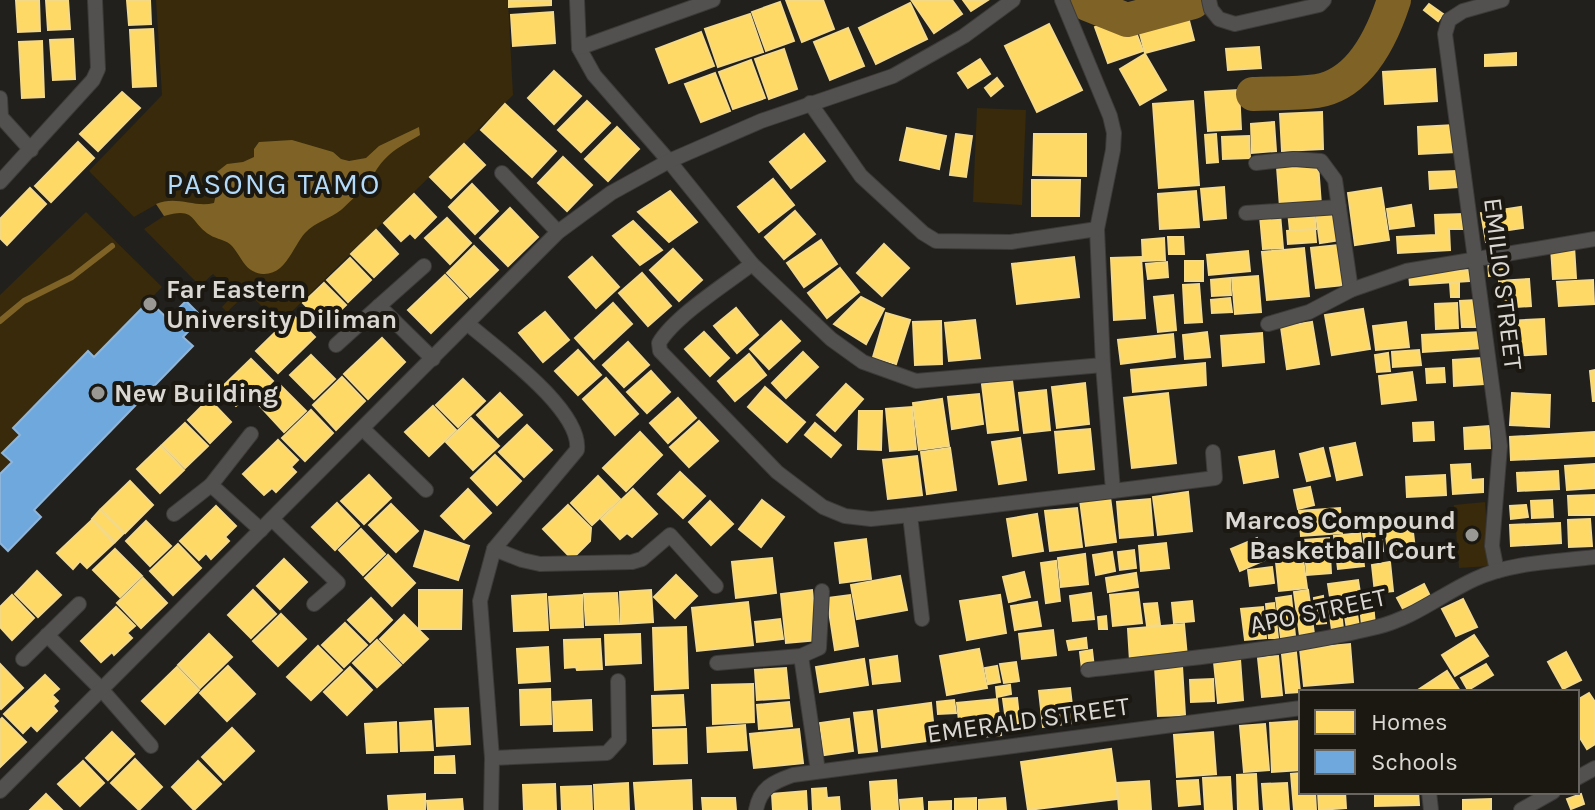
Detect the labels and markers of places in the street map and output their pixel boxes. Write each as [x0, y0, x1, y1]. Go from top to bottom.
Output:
place label: Far Eastern University Diliman [166, 274, 397, 335]
marker: Far Eastern University Diliman [141, 295, 159, 313]
place label: New Building [114, 378, 278, 409]
marker: New Building [89, 384, 107, 402]
place label: Marcos Compound Basketball Court [1224, 505, 1456, 566]
marker: Marcos Compound Basketball Court [1463, 526, 1481, 544]

